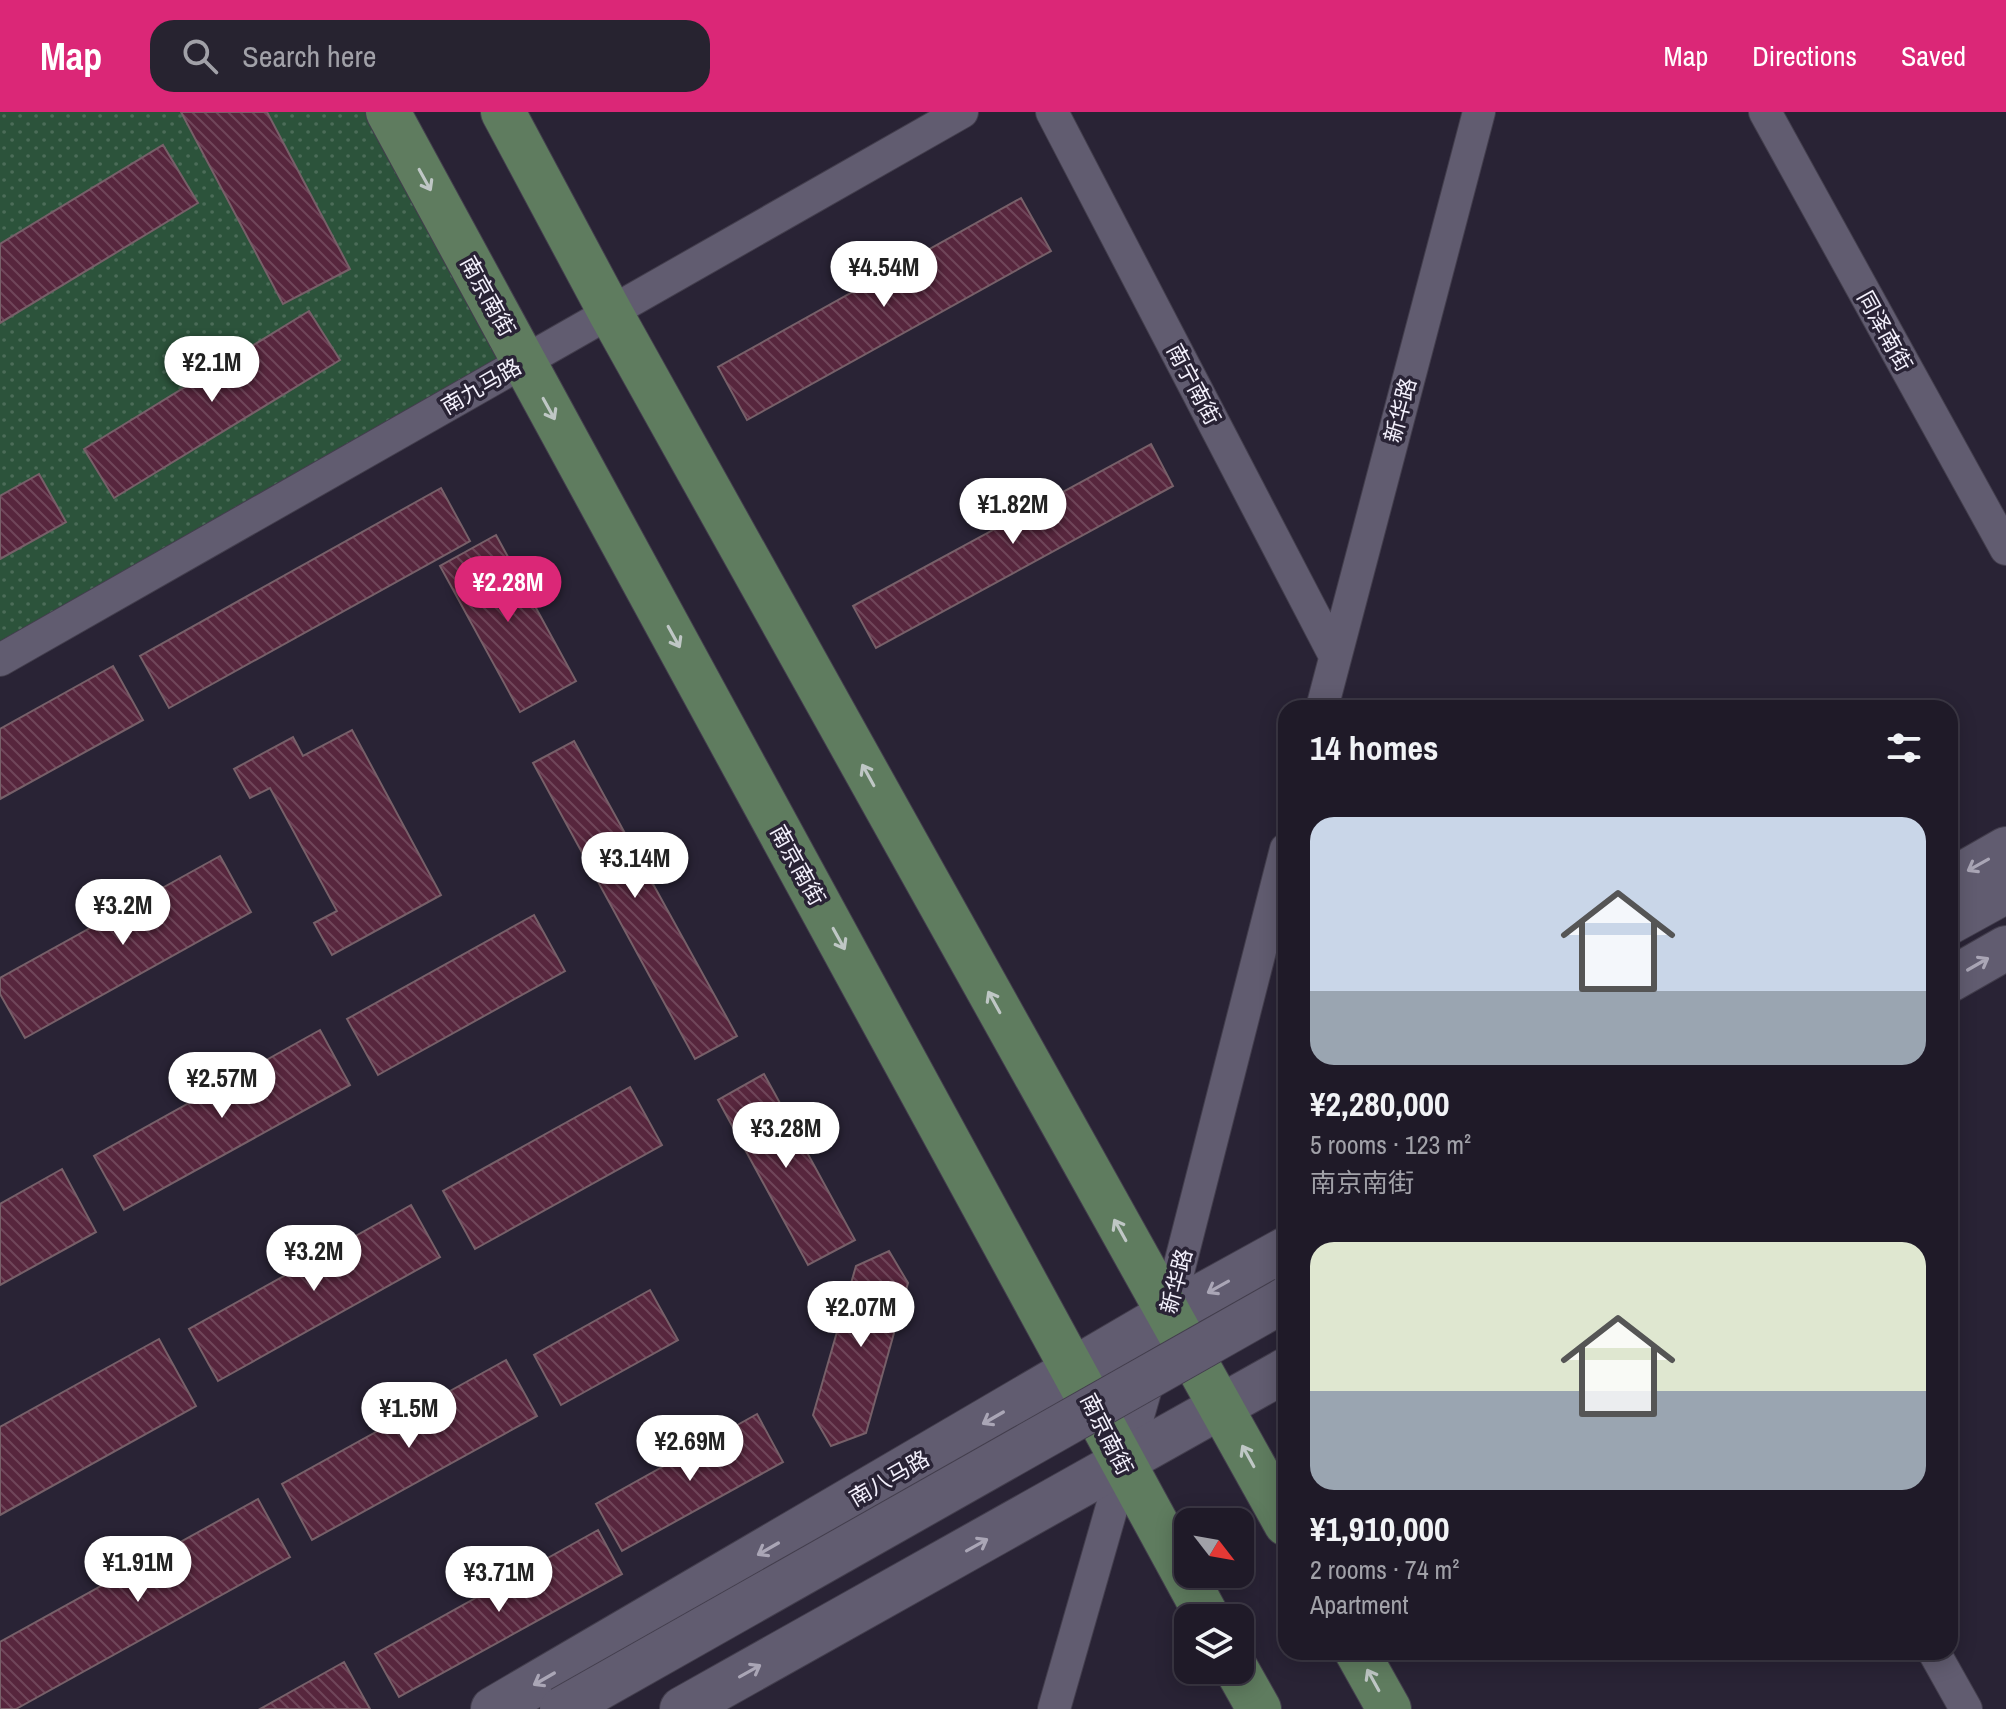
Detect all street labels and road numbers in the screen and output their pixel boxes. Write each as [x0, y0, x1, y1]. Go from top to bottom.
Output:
street label: 南京南街 [454, 250, 522, 342]
street label: 同泽南街 [1851, 285, 1919, 377]
street label: 南宁南街 [1160, 338, 1228, 430]
street label: 南九马路 [435, 351, 527, 421]
street label: 新华路 [1377, 374, 1423, 446]
street label: 南京南街 [764, 819, 832, 911]
street label: 新华路 [1153, 1245, 1199, 1317]
street label: 南京南街 [1074, 1388, 1140, 1480]
street label: 南八马路 [843, 1443, 935, 1513]

